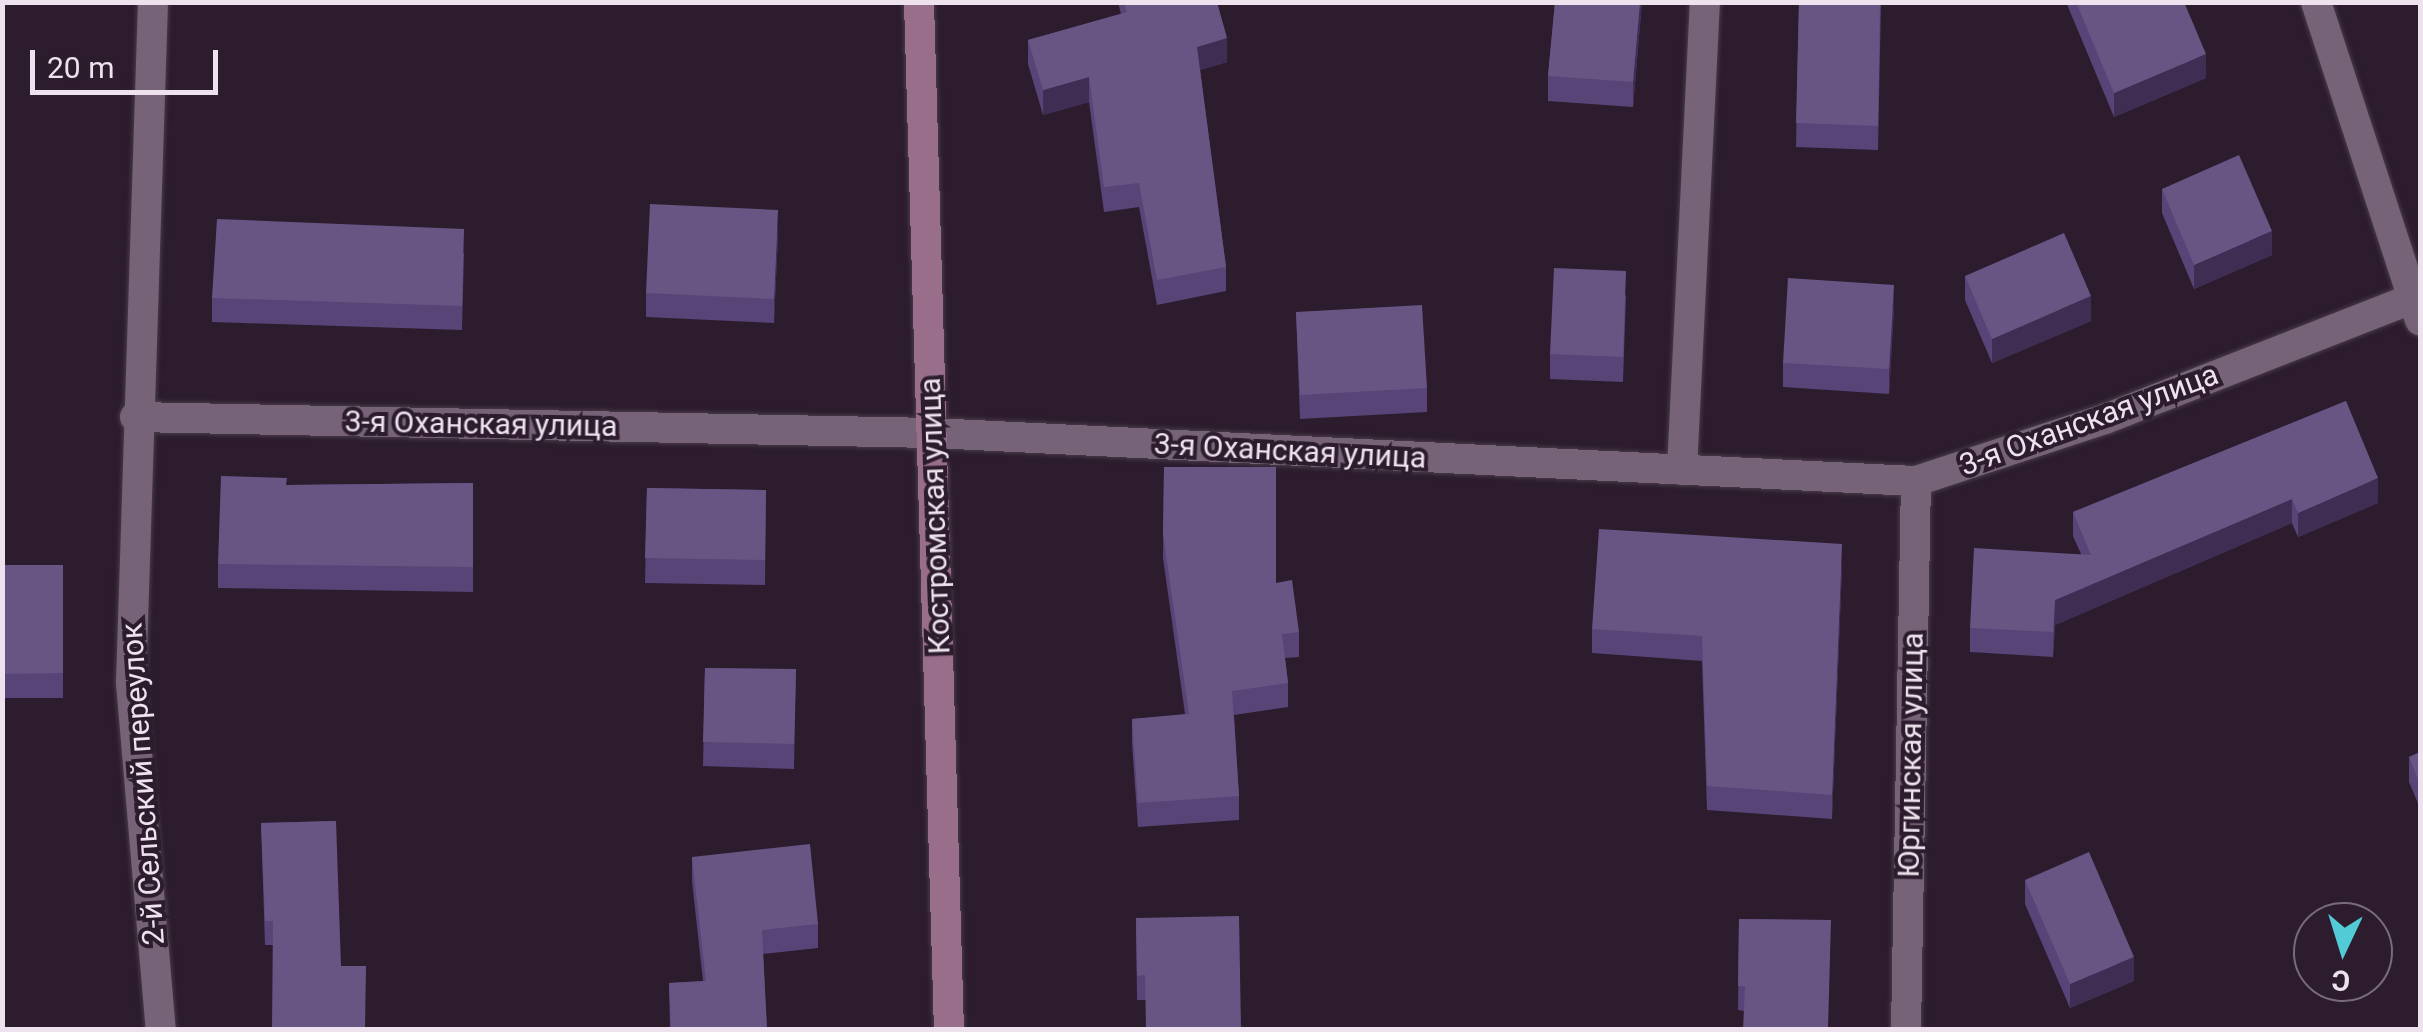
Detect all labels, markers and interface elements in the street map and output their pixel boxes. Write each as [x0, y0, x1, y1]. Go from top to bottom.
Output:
scale bar [35, 30, 222, 92]
text: 20 m [47, 50, 114, 85]
street label: 3-я Оханская улица [1955, 356, 2223, 484]
street label: Костромская улица [912, 377, 958, 655]
street label: 3-я Оханская улица [344, 404, 618, 444]
street label: 3-я Оханская улица [1153, 426, 1427, 476]
street label: 2-й Сельский переулок [114, 622, 172, 946]
street label: Юргинская улица [1891, 632, 1931, 878]
north arrow [2293, 902, 2393, 1002]
text: С [2331, 963, 2351, 998]

